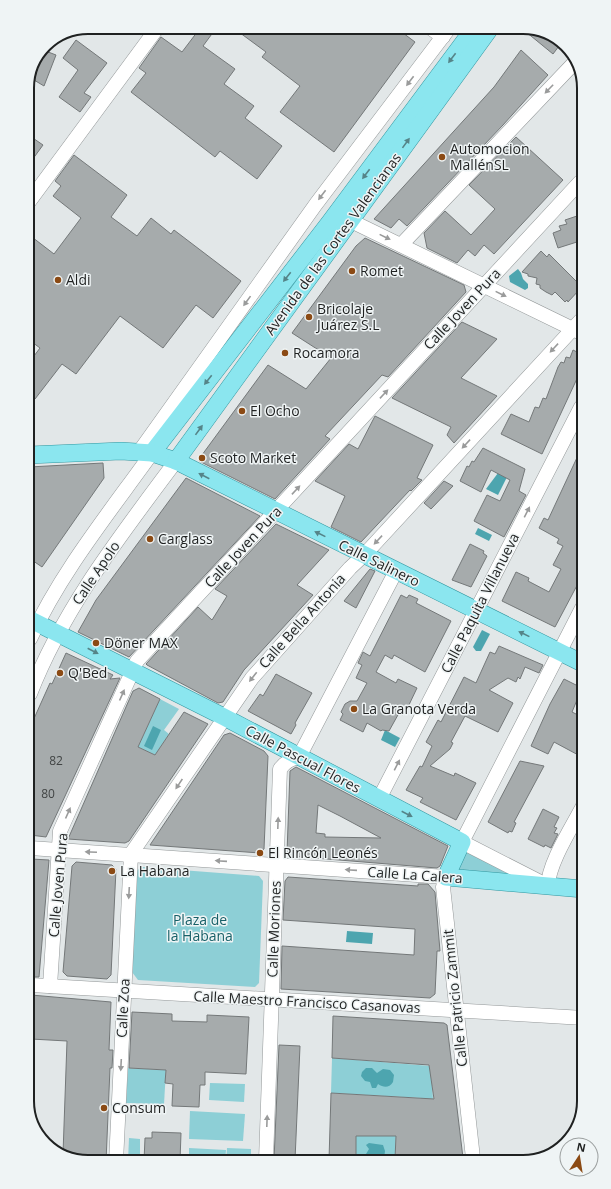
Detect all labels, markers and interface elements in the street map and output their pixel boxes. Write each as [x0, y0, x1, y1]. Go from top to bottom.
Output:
one-way arrow [448, 53, 456, 64]
one-way arrow [405, 75, 414, 86]
one-way arrow [544, 84, 554, 94]
one-way arrow [402, 138, 410, 148]
place label: Automocion MallénSL [450, 139, 529, 174]
street label: Avenida de las Cortes Valencianas [260, 149, 405, 339]
marker: Automocion MallénSL [437, 152, 447, 162]
one-way arrow [362, 168, 370, 179]
one-way arrow [318, 190, 327, 201]
one-way arrow [379, 234, 390, 240]
place label: Romet [360, 261, 403, 280]
street label: Calle Joven Pura [419, 264, 504, 354]
marker: Romet [347, 266, 357, 276]
place label: Aldi [66, 270, 91, 289]
one-way arrow [283, 272, 292, 283]
marker: Aldi [53, 275, 63, 285]
one-way arrow [496, 291, 507, 297]
one-way arrow [243, 296, 251, 306]
place label: Bricolaje Juárez S.L [315, 299, 380, 334]
marker: Bricolaje Juárez S.L [304, 312, 314, 322]
place label: Rocamora [293, 343, 359, 362]
one-way arrow [550, 344, 559, 353]
marker: Rocamora [280, 348, 290, 358]
one-way arrow [203, 375, 212, 386]
one-way arrow [379, 389, 388, 400]
place label: El Ocho [250, 401, 300, 420]
marker: El Ocho [237, 406, 247, 416]
one-way arrow [194, 424, 203, 435]
one-way arrow [461, 439, 471, 449]
place label: Scoto Market [210, 448, 296, 467]
marker: Scoto Market [197, 453, 207, 463]
one-way arrow [198, 472, 209, 479]
one-way arrow [291, 485, 300, 495]
street label: Calle Joven Pura [200, 502, 285, 592]
one-way arrow [524, 506, 530, 518]
place label: Carglass [158, 529, 213, 548]
street label: Calle Paquita Villanueva [436, 529, 523, 676]
one-way arrow [314, 531, 326, 537]
marker: Carglass [145, 534, 155, 544]
street label: Calle Salinero [335, 535, 423, 590]
one-way arrow [373, 535, 383, 545]
street label: Calle Apolo [67, 537, 124, 608]
street label: Calle Bella Antonia [254, 569, 349, 672]
one-way arrow [519, 631, 530, 638]
place label: Döner MAX [104, 633, 179, 652]
marker: Döner MAX [91, 638, 101, 648]
one-way arrow [87, 648, 98, 654]
place label: Q'Bed [68, 663, 107, 682]
marker: Q'Bed [55, 668, 65, 678]
one-way arrow [249, 672, 257, 682]
one-way arrow [119, 689, 125, 700]
place label: La Granota Verda [362, 699, 476, 718]
marker: La Granota Verda [349, 704, 359, 714]
street label: Calle Pascual Flores [242, 720, 364, 797]
house number: 82 [49, 752, 63, 769]
one-way arrow [394, 759, 400, 770]
one-way arrow [175, 779, 183, 789]
house number: 80 [41, 785, 55, 802]
one-way arrow [65, 807, 72, 819]
one-way arrow [401, 810, 413, 817]
one-way arrow [275, 816, 281, 829]
street label: Calle Joven Pura [43, 832, 72, 938]
place label: El Rincón Leonés [268, 843, 378, 862]
marker: El Rincón Leonés [255, 848, 265, 858]
one-way arrow [85, 849, 97, 856]
one-way arrow [215, 857, 227, 864]
place label: La Habana [120, 861, 190, 880]
street label: Calle La Calera [367, 862, 463, 887]
marker: La Habana [107, 866, 117, 876]
one-way arrow [345, 867, 357, 874]
street label: Calle Moriones [262, 880, 285, 978]
one-way arrow [126, 887, 132, 900]
park label: Plaza de la Habana [167, 910, 233, 945]
street label: Calle Patricio Zammit [438, 928, 471, 1068]
street label: Calle Zoa [111, 978, 134, 1038]
street label: Calle Maestro Francisco Casanovas [193, 986, 421, 1017]
one-way arrow [117, 1059, 124, 1071]
place label: Consum [112, 1098, 166, 1117]
marker: Consum [99, 1103, 109, 1113]
one-way arrow [264, 1114, 270, 1127]
north arrow [559, 1137, 599, 1177]
text: N [575, 1138, 587, 1155]

